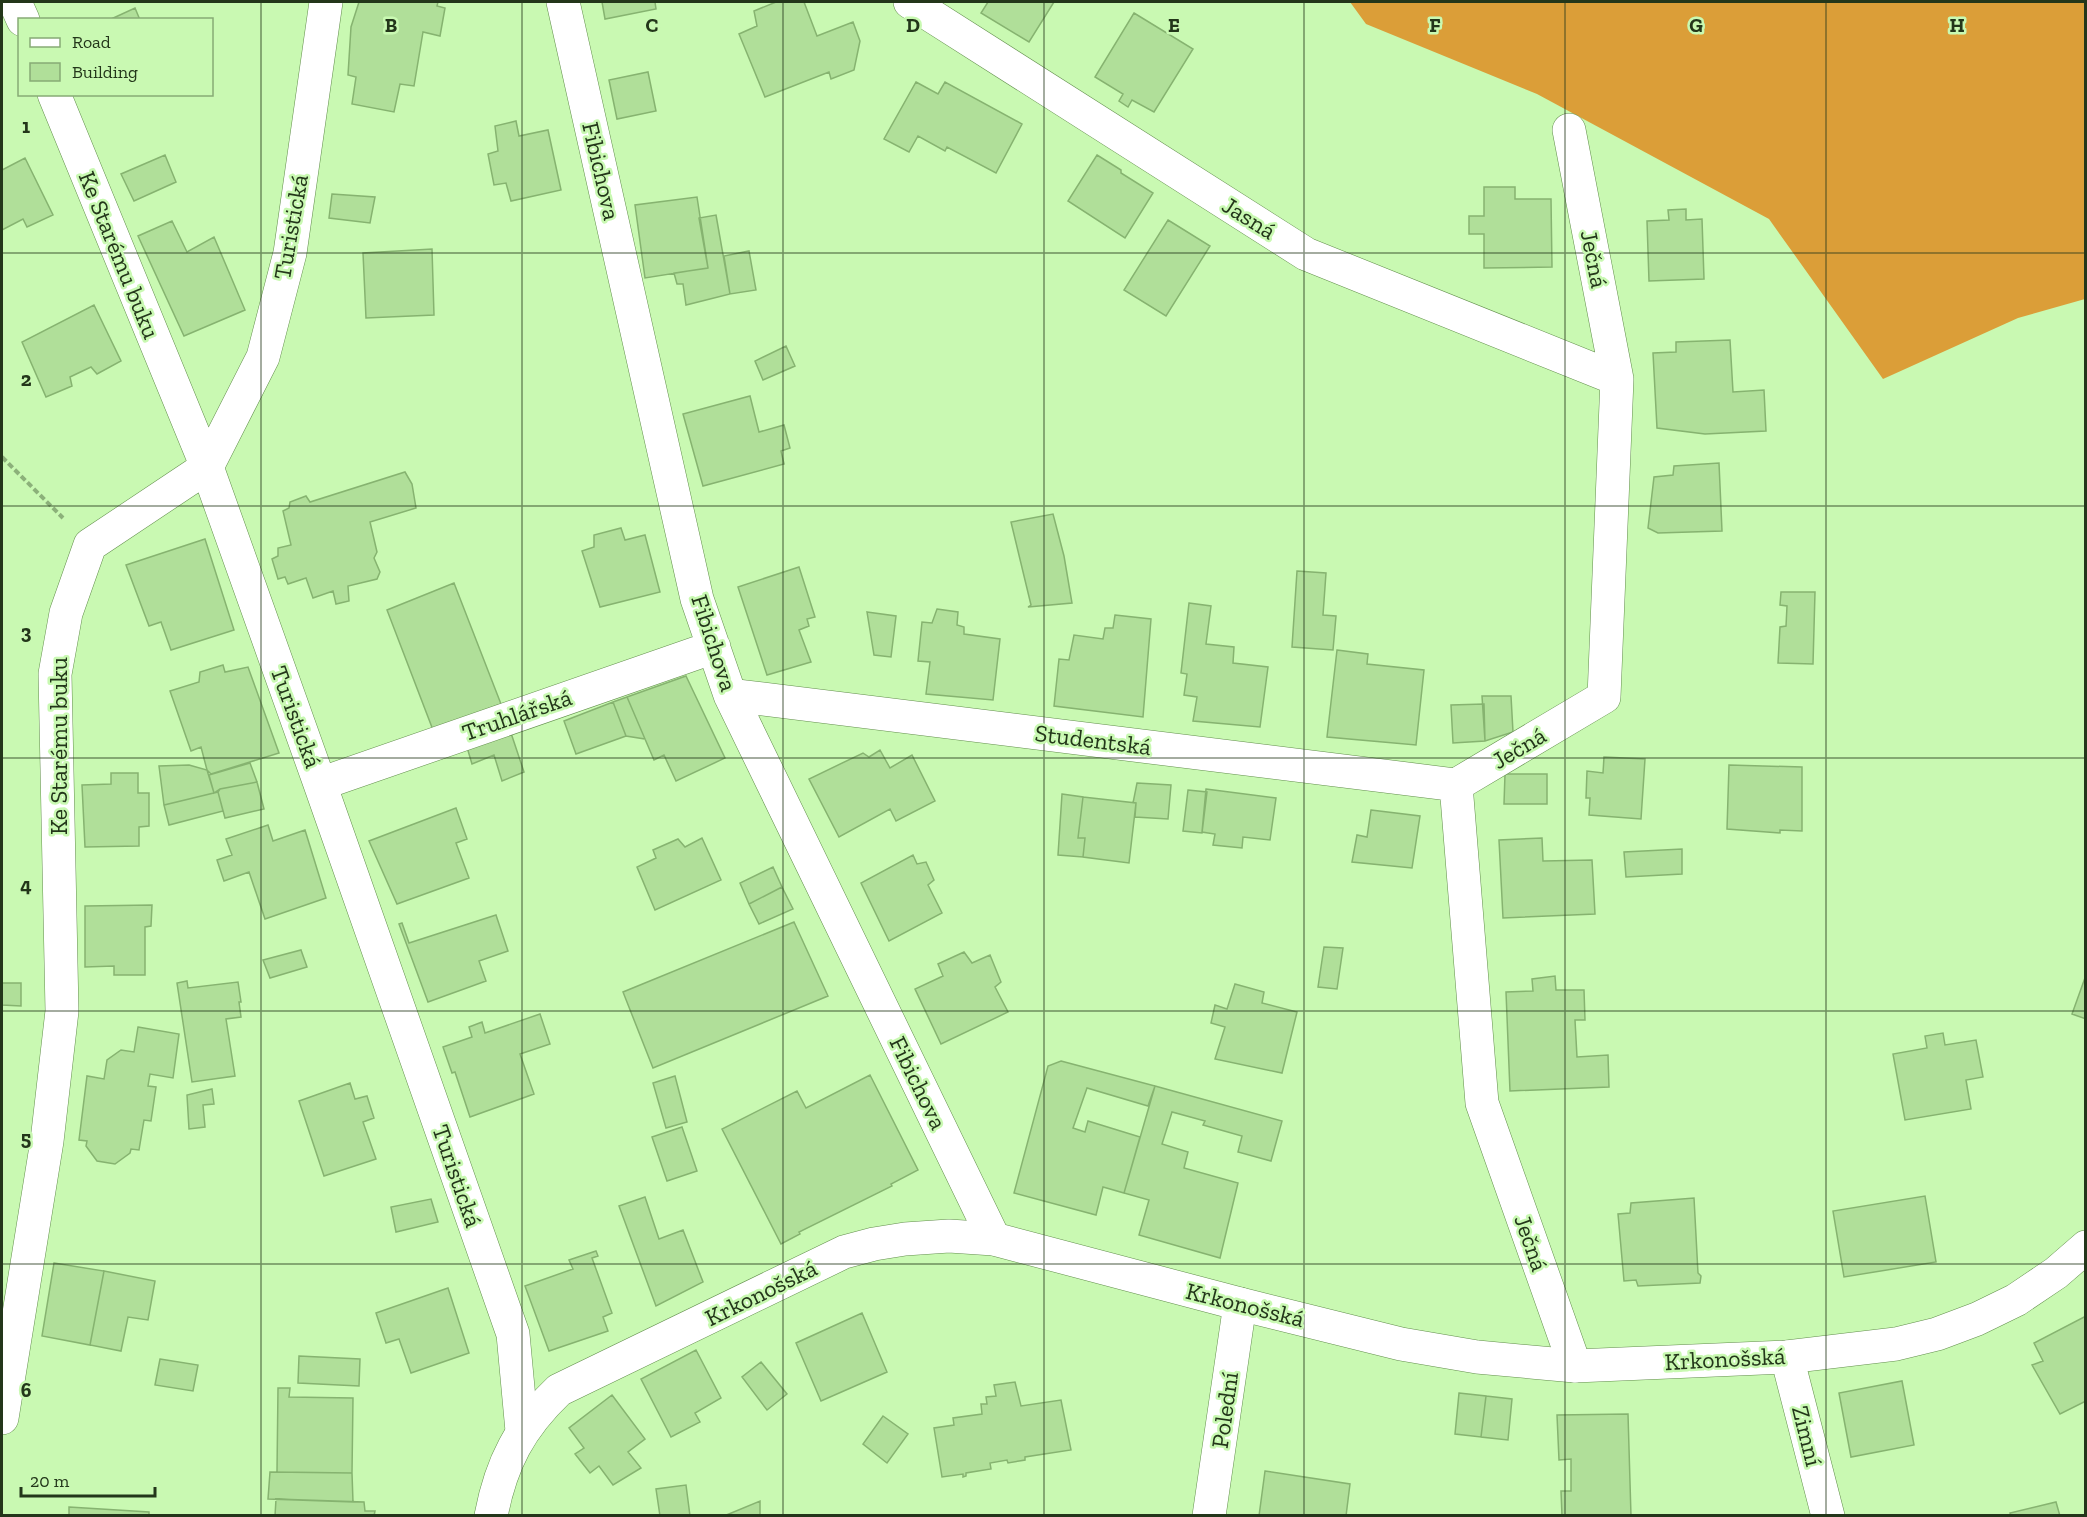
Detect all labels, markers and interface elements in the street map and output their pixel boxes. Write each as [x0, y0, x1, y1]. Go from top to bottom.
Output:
text: B [385, 13, 397, 37]
text: C [646, 13, 659, 37]
text: D [906, 13, 920, 37]
text: E [1168, 13, 1180, 37]
text: F [1429, 13, 1441, 37]
text: G [1689, 13, 1703, 37]
text: H [1949, 13, 1965, 37]
legend [18, 18, 213, 96]
text: Road [72, 31, 111, 53]
text: Building [72, 61, 138, 83]
text: 1 [22, 114, 30, 138]
street label: Fibichova [576, 119, 627, 223]
street label: Ke Starému buku [73, 167, 166, 343]
street label: Turistická [267, 172, 314, 282]
street label: Jasná [1217, 190, 1282, 245]
street label: Ječná [1575, 228, 1614, 291]
text: 2 [21, 367, 32, 391]
street label: Fibichova [685, 591, 744, 695]
text: 3 [21, 620, 32, 644]
street label: Ke Starému buku [44, 656, 73, 835]
street label: Turistická [265, 662, 328, 772]
street label: Truhlářská [458, 682, 576, 747]
street label: Studentská [1033, 718, 1153, 761]
street label: Ječná [1486, 720, 1551, 775]
text: 4 [20, 873, 32, 897]
street label: Fibichova [884, 1032, 954, 1134]
street label: Turistická [426, 1121, 489, 1231]
text: 5 [21, 1126, 31, 1150]
street label: Ječná [1508, 1211, 1555, 1275]
street label: Krkonošská [700, 1253, 822, 1332]
street label: Krkonošská [1183, 1276, 1308, 1333]
street label: Krkonošská [1664, 1341, 1786, 1376]
street label: Polední [1205, 1370, 1244, 1450]
text: 6 [21, 1378, 32, 1402]
street label: Zimní [1786, 1402, 1829, 1470]
scale bar [21, 1460, 154, 1498]
text: 20 m [30, 1470, 70, 1492]

